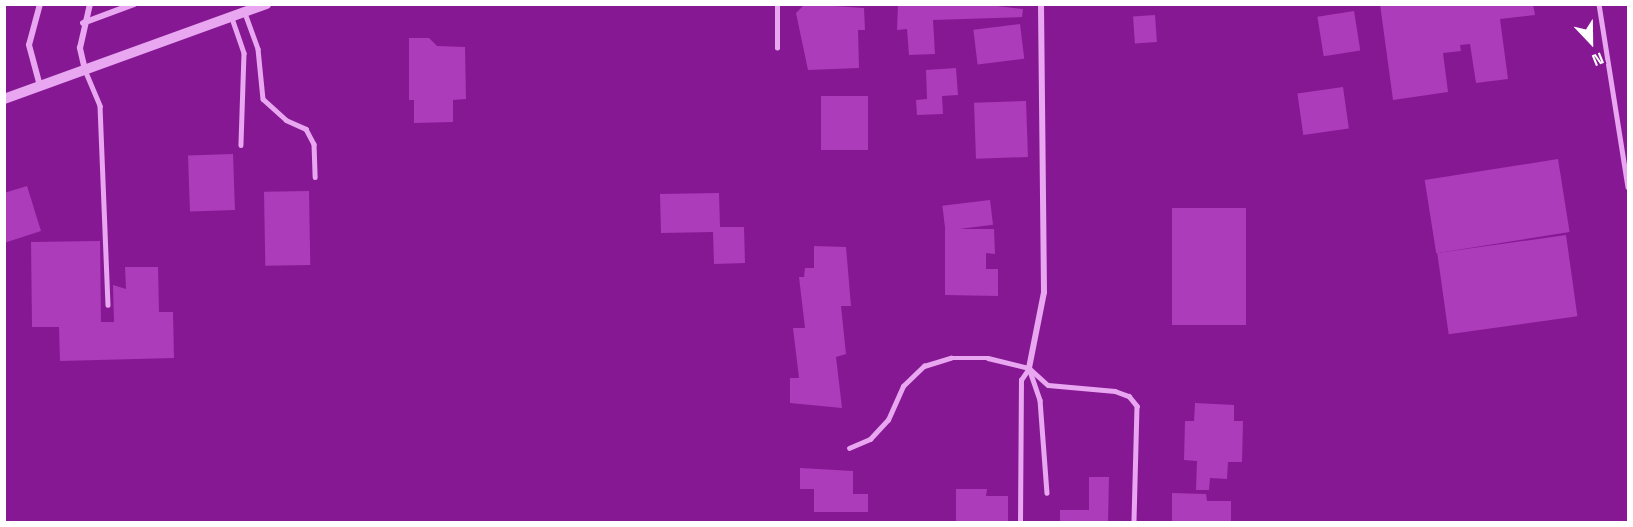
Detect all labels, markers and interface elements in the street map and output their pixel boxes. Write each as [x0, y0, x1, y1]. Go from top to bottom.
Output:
north arrow [1561, 12, 1621, 72]
text: N [1589, 47, 1607, 71]

